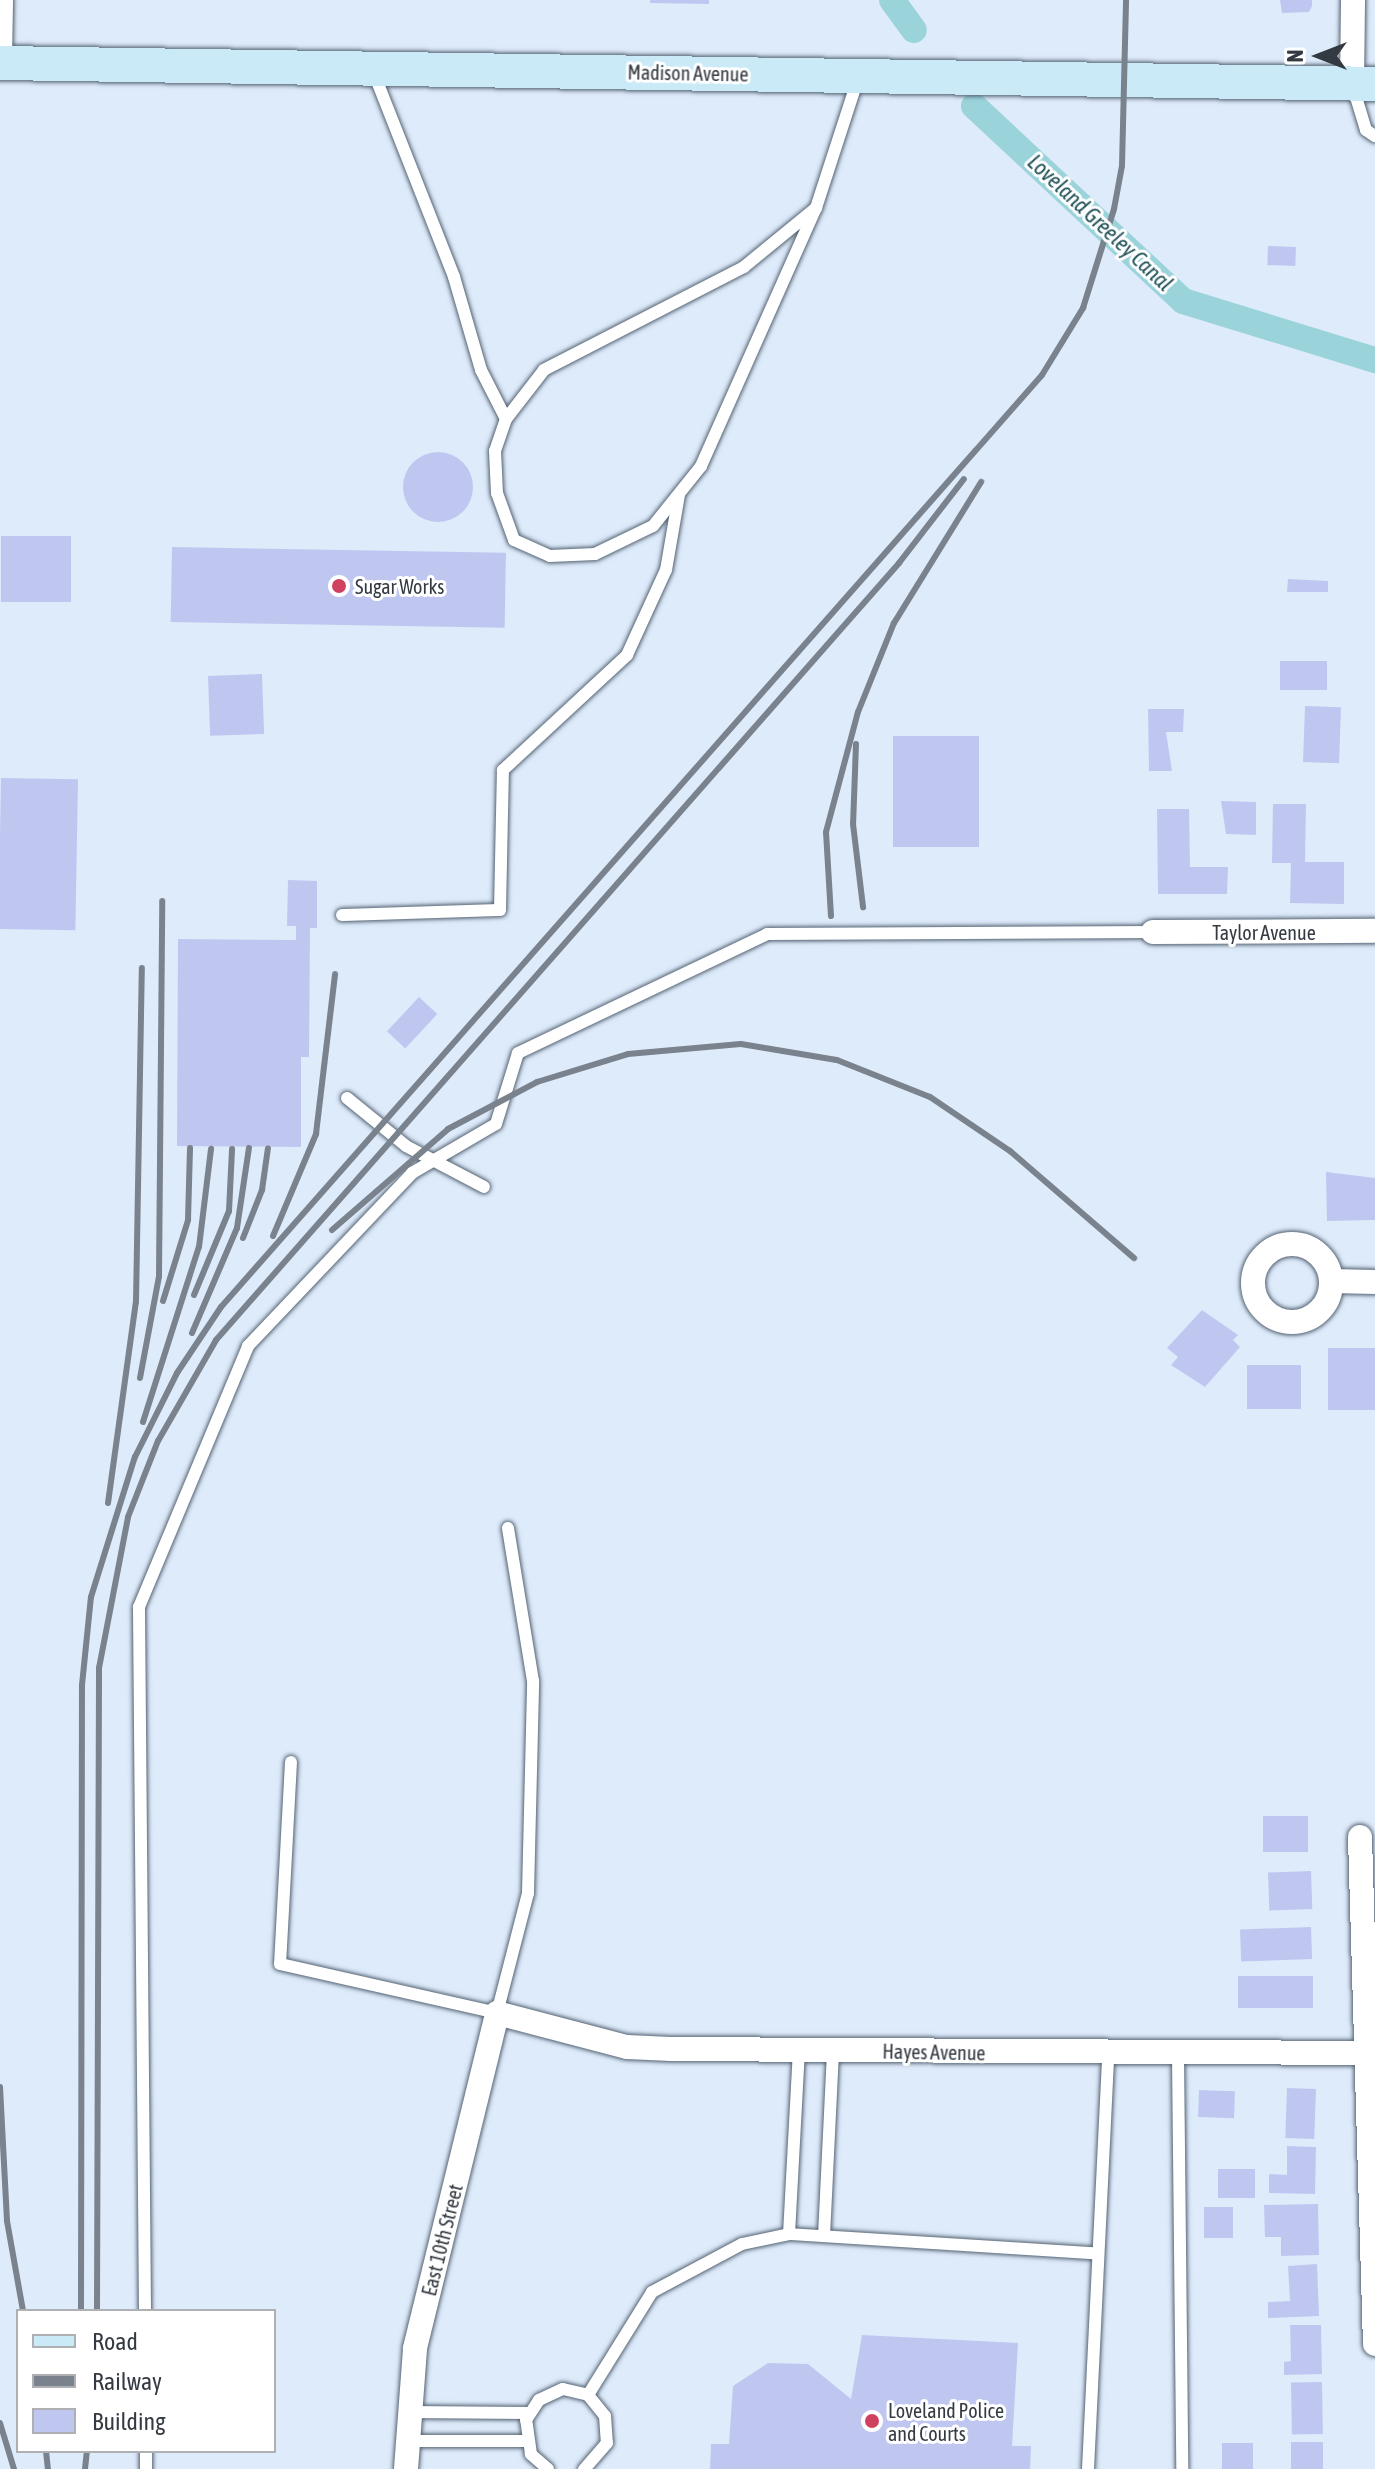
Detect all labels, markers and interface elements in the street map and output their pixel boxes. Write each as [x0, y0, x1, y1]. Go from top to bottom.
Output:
north arrow [1279, 16, 1359, 96]
text: N [1282, 50, 1308, 63]
street label: Madison Avenue [627, 60, 749, 86]
water label: Loveland Greeley Canal [1022, 149, 1178, 297]
place label: Sugar Works [355, 574, 444, 598]
marker: Sugar Works [330, 577, 348, 595]
street label: Taylor Avenue [1212, 920, 1316, 944]
street label: Hayes Avenue [882, 2039, 986, 2065]
street label: East 10th Street [417, 2182, 467, 2298]
legend [16, 2309, 276, 2453]
text: Road [92, 2328, 138, 2355]
text: Railway [92, 2368, 162, 2395]
place label: Loveland Police and Courts [888, 2398, 1004, 2445]
text: Building [92, 2408, 165, 2435]
marker: Loveland Police and Courts [863, 2412, 881, 2430]

